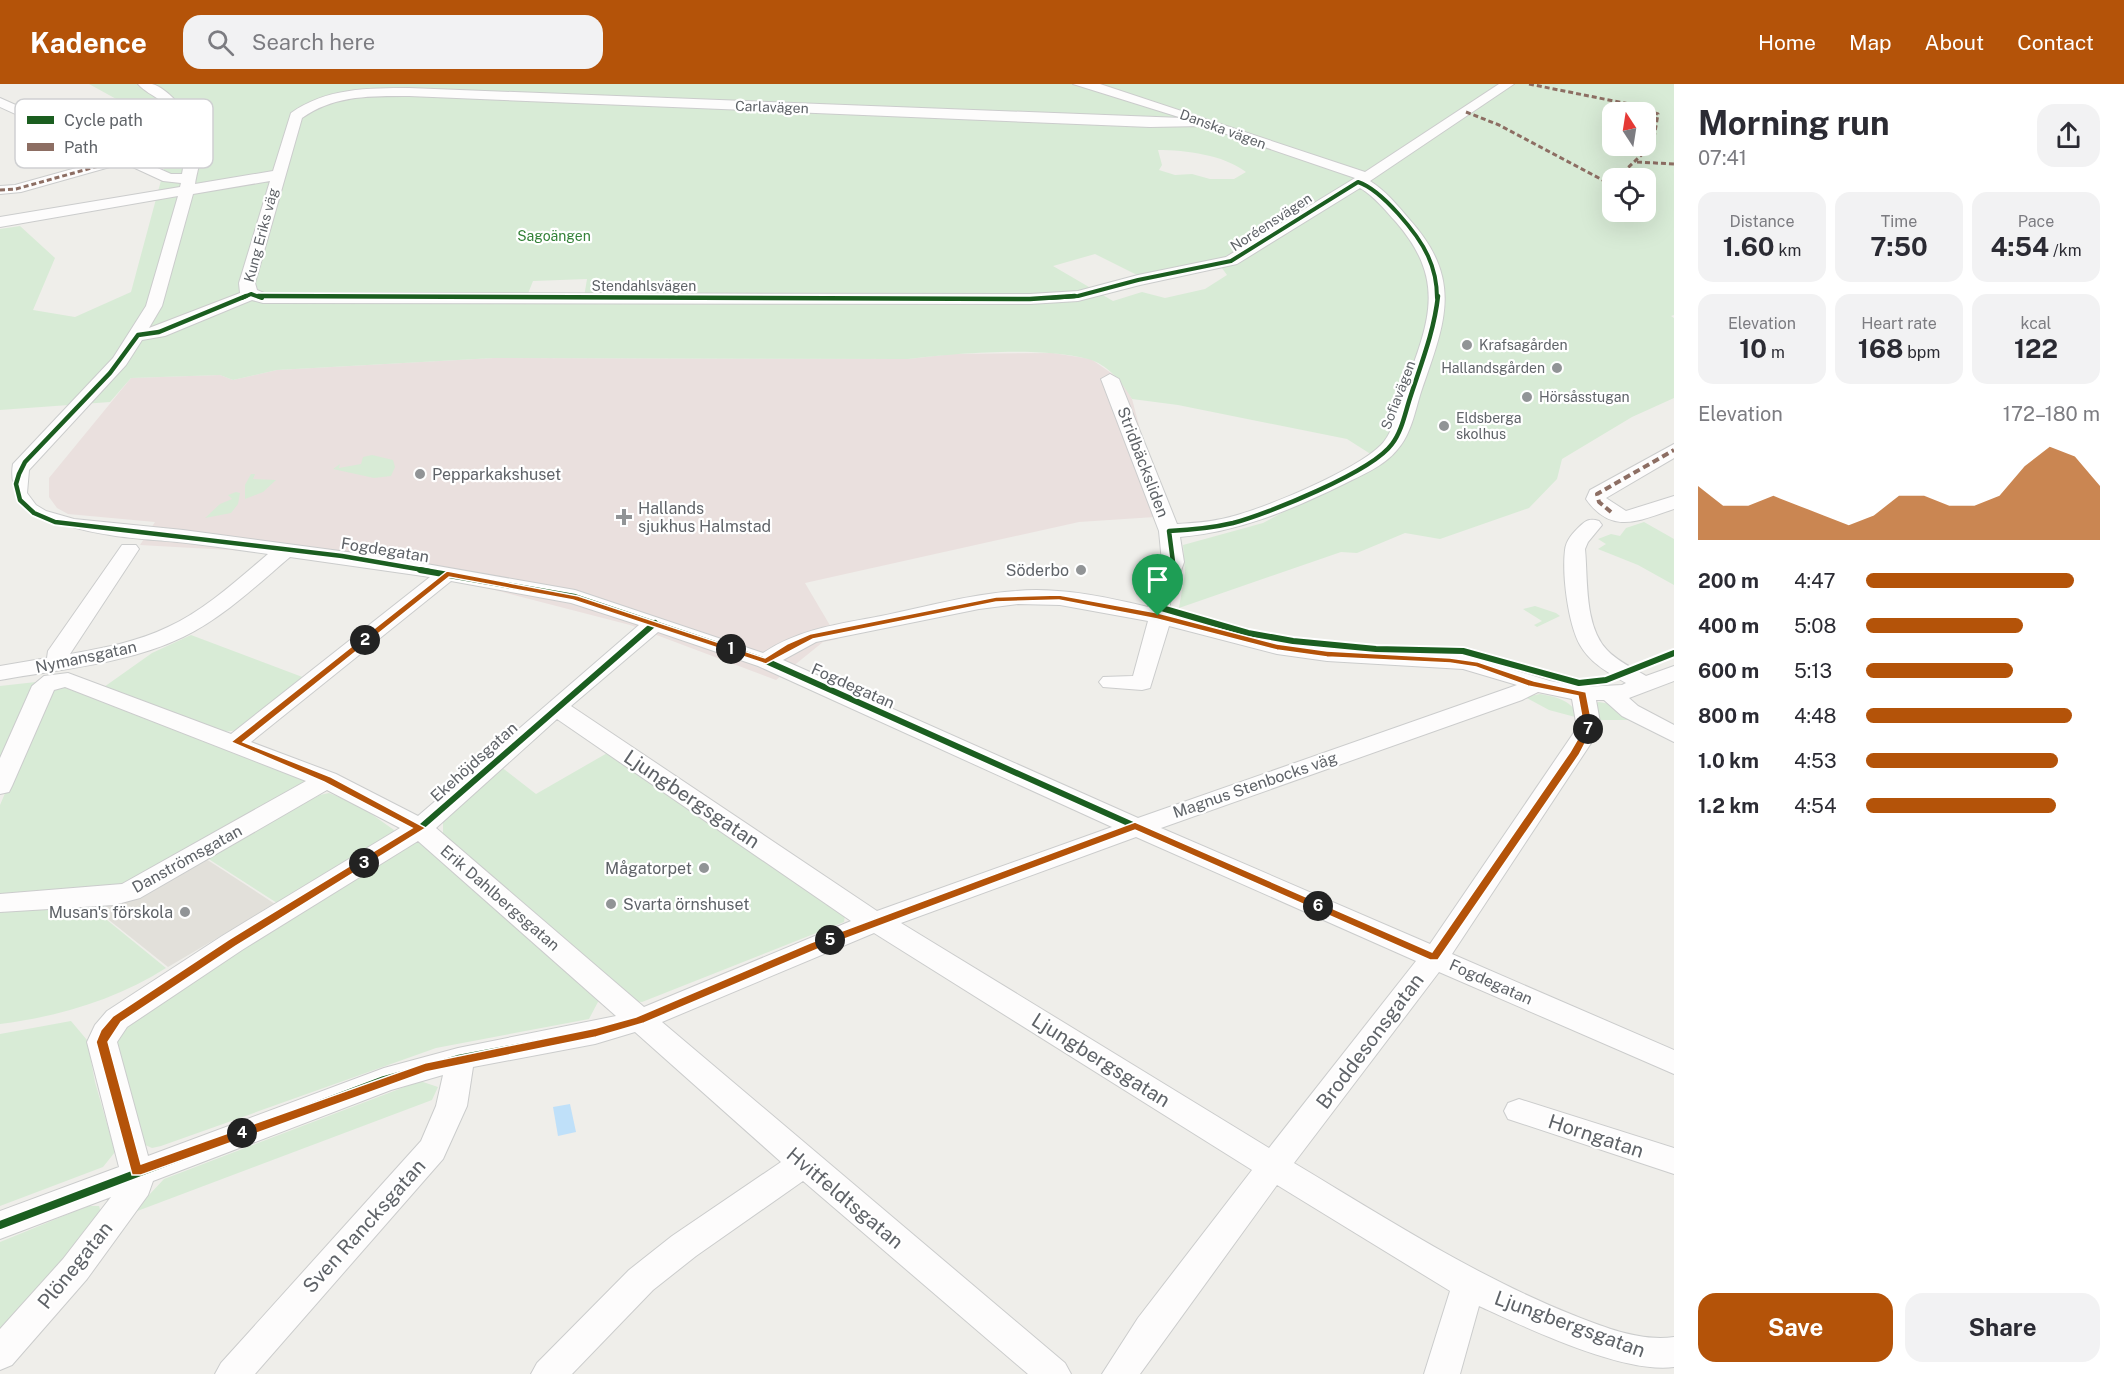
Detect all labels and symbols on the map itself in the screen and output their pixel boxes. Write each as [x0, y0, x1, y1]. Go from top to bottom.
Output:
street label: Carlavägen [735, 98, 809, 116]
legend [15, 99, 213, 168]
north arrow [1602, 102, 1656, 156]
street label: Danska vägen [1178, 106, 1268, 152]
text: Cycle path [64, 111, 143, 130]
text: Path [64, 138, 98, 157]
street label: Kung Eriks väg [241, 186, 281, 284]
street label: Noréensvägen [1227, 190, 1315, 254]
park label: Sagoängen [517, 228, 591, 244]
street label: Stendahlsvägen [592, 278, 696, 294]
place label: Krafsagården [1479, 337, 1568, 353]
marker: Krafsagården [1460, 338, 1474, 352]
street label: Sofiavägen [1378, 358, 1418, 432]
place label: Hallandsgården [1441, 360, 1545, 376]
marker: Hallandsgården [1550, 361, 1564, 375]
place label: Hörsåsstugan [1539, 389, 1630, 405]
marker: Hörsåsstugan [1520, 390, 1534, 404]
street label: Stridbäcksliden [1113, 404, 1173, 520]
place label: Eldsberga skolhus [1456, 410, 1522, 442]
marker: Eldsberga skolhus [1437, 419, 1451, 433]
place label: Pepparkakshuset [432, 465, 561, 484]
marker: Pepparkakshuset [413, 467, 427, 481]
place label: Hallands sjukhus Halmstad [638, 499, 771, 536]
marker: Hallands sjukhus Halmstad [615, 508, 633, 526]
street label: Fogdegatan [340, 534, 430, 566]
pin [1132, 554, 1183, 616]
place label: Söderbo [1006, 561, 1069, 580]
marker: Söderbo [1074, 563, 1088, 577]
pin: 2 [350, 625, 380, 655]
pin: 1 [716, 634, 746, 664]
street label: Nymansgatan [34, 637, 138, 677]
street label: Fogdegatan [808, 659, 898, 713]
pin: 7 [1573, 714, 1603, 744]
street label: Ekehöjdsgatan [427, 718, 521, 806]
street label: Ljungbergsgatan [620, 745, 764, 853]
street label: Magnus Stenbocks väg [1170, 748, 1340, 822]
street label: Danströmsgatan [129, 821, 245, 897]
street label: Erik Dahlbergsgatan [437, 841, 563, 955]
pin: 3 [349, 848, 379, 878]
place label: Mågatorpet [605, 859, 692, 878]
marker: Mågatorpet [697, 861, 711, 875]
pin: 6 [1303, 891, 1333, 921]
place label: Svarta örnshuset [623, 895, 749, 914]
marker: Svarta örnshuset [604, 897, 618, 911]
place label: Musan's förskola [49, 903, 173, 922]
marker: Musan's förskola [178, 905, 192, 919]
pin: 5 [815, 925, 845, 955]
street label: Fogdegatan [1446, 955, 1536, 1009]
street label: Broddesonsgatan [1311, 968, 1429, 1114]
street label: Ljungbergsgatan [1027, 1008, 1175, 1112]
street label: Horngatan [1545, 1109, 1647, 1163]
pin: 4 [227, 1118, 257, 1148]
street label: Hvitfeldtsgatan [782, 1142, 908, 1254]
street label: Sven Rancksgatan [298, 1154, 430, 1298]
street label: Plönegatan [32, 1216, 118, 1314]
street label: Ljungbergsgatan [1491, 1286, 1649, 1362]

